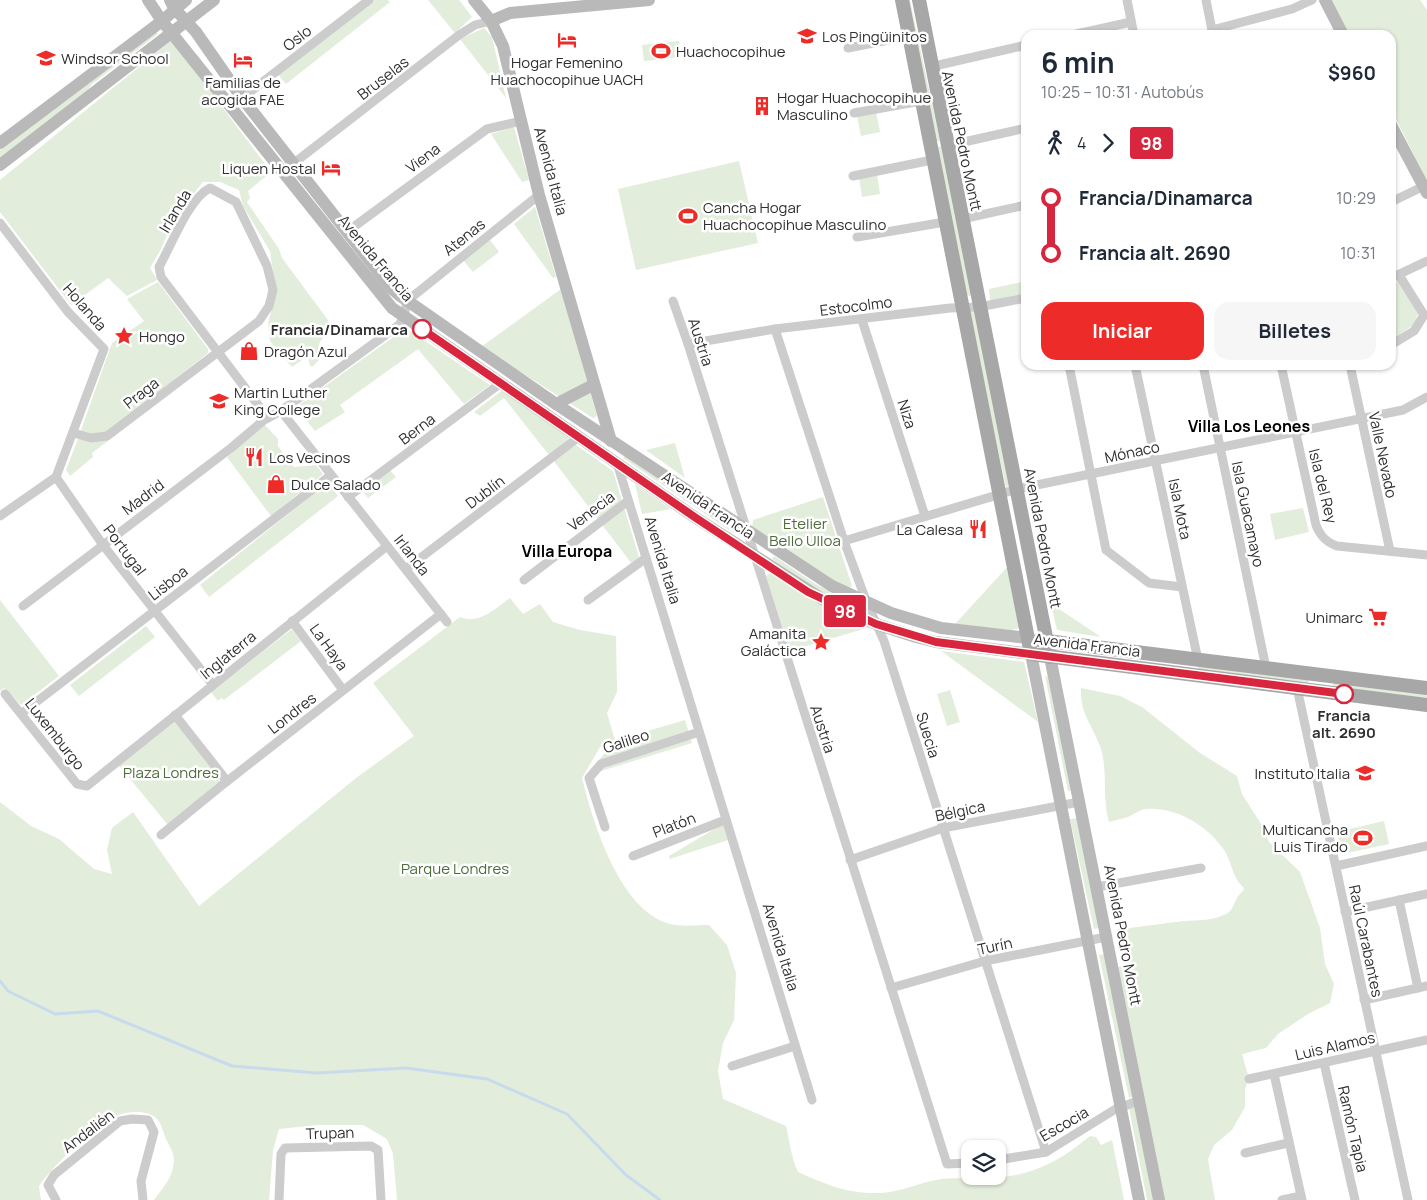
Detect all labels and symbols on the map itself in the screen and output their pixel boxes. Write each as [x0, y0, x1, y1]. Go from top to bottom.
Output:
street label: Oslo [278, 20, 316, 56]
school or university icon: Los Pingüinitos [796, 25, 818, 47]
place label: Los Pingüinitos [822, 26, 927, 47]
hotel icon: Hogar Femenino Huachocopihue UACH [556, 29, 578, 51]
sports icon: Huachocopihue [650, 40, 672, 62]
place label: Huachocopihue [676, 41, 786, 62]
school or university icon: Windsor School [35, 47, 57, 69]
place label: Windsor School [61, 48, 169, 69]
hotel icon: Familias de acogida FAE [232, 49, 254, 71]
street label: Bruselas [353, 51, 413, 105]
place label: Hogar Femenino Huachocopihue UACH [491, 52, 643, 90]
street label: Avenida Pedro Montt [937, 69, 987, 213]
place label: Familias de acogida FAE [201, 72, 285, 110]
place label: Hogar Huachocopihue Masculino [777, 87, 932, 125]
building icon: Hogar Huachocopihue Masculino [751, 95, 773, 117]
street label: Avenida Italia [529, 125, 573, 217]
street label: Viena [401, 138, 445, 178]
hotel icon: Liquen Hostal [320, 157, 342, 179]
place label: Liquen Hostal [222, 158, 316, 179]
street label: Irlanda [154, 186, 196, 236]
place label: Cancha Hogar Huachocopihue Masculino [703, 197, 886, 235]
sports icon: Cancha Hogar Huachocopihue Masculino [677, 205, 699, 227]
street label: Avenida Francia [334, 210, 418, 306]
street label: Atenas [439, 213, 490, 260]
street label: Holanda [58, 279, 112, 335]
street label: Estocolmo [818, 291, 894, 321]
street label: Austria [683, 315, 719, 369]
place label: Francia/Dinamarca [271, 319, 408, 340]
marker: Francia/Dinamarca [412, 319, 432, 339]
place icon: Hongo [113, 325, 135, 347]
place label: Hongo [139, 326, 185, 347]
shop icon: Dragón Azul [238, 340, 260, 362]
place label: Dragón Azul [264, 341, 347, 362]
street label: Praga [119, 372, 163, 414]
place label: Martin Luther King College [234, 382, 328, 420]
school or university icon: Martin Luther King College [208, 390, 230, 412]
street label: Niza [892, 397, 922, 431]
street label: Berna [394, 408, 440, 450]
street label: Valle Nevado [1364, 410, 1402, 500]
district label: Villa Los Leones [1188, 415, 1310, 437]
street label: Mónaco [1103, 436, 1162, 468]
restaurant icon: Los Vecinos [243, 446, 265, 468]
street label: Isla del Rey [1304, 446, 1342, 526]
place label: Los Vecinos [269, 447, 350, 468]
street label: Isla Guacamayo [1227, 459, 1269, 569]
street label: Avenida Francia [658, 466, 758, 544]
street label: Avenida Pedro Montt [1019, 466, 1067, 610]
street label: Dublín [461, 470, 509, 514]
shop icon: Dulce Salado [265, 473, 287, 495]
street label: Madrid [118, 474, 168, 520]
place label: Dulce Salado [291, 474, 381, 495]
street label: Isla Mota [1163, 476, 1197, 542]
street label: Venecia [563, 486, 619, 536]
park label: Etelier Bello Ulloa [769, 513, 841, 551]
street label: Avenida Italia [640, 514, 686, 606]
restaurant icon: La Calesa [967, 518, 989, 540]
place label: La Calesa [896, 519, 963, 540]
street label: Portugal [99, 520, 151, 580]
street label: Irlanda [389, 530, 435, 580]
district label: Villa Europa [522, 540, 612, 562]
street label: Lisboa [144, 561, 192, 605]
line badge: 98 [822, 595, 868, 627]
supermarket icon: Unimarc [1367, 606, 1389, 628]
place label: Unimarc [1305, 607, 1363, 628]
street label: La Haya [305, 619, 353, 675]
place label: Amanita Galáctica [741, 623, 806, 661]
street label: Inglaterra [196, 626, 260, 684]
street label: Avenida Francia [1033, 628, 1141, 662]
place icon: Amanita Galáctica [810, 631, 832, 653]
marker: Francia alt. 2690 [1334, 684, 1354, 704]
street label: Londres [263, 687, 321, 739]
street label: Luxemburgo [20, 694, 90, 774]
street label: Austria [805, 702, 841, 756]
place label: Francia alt. 2690 [1312, 705, 1376, 743]
street label: Suecia [911, 710, 945, 760]
street label: Galileo [600, 724, 652, 758]
park label: Plaza Londres [123, 762, 219, 783]
school or university icon: Instituto Italia [1354, 762, 1376, 784]
place label: Instituto Italia [1255, 763, 1350, 784]
street label: Bélgica [933, 795, 987, 827]
street label: Platón [650, 807, 699, 843]
place label: Multicancha Luis Tirado [1262, 819, 1348, 857]
sports icon: Multicancha Luis Tirado [1352, 827, 1374, 849]
park label: Parque Londres [401, 858, 509, 879]
street label: Avenida Pedro Montt [1099, 863, 1147, 1007]
street label: Raúl Carabantes [1344, 883, 1388, 999]
street label: Avenida Italia [758, 901, 804, 993]
street label: Turín [976, 932, 1014, 960]
street label: Luis Alamos [1293, 1027, 1377, 1065]
street label: Ramón Tapia [1333, 1084, 1373, 1174]
street label: Escocia [1036, 1102, 1092, 1146]
street label: Andalién [58, 1104, 118, 1157]
street label: Trupan [305, 1122, 355, 1144]

